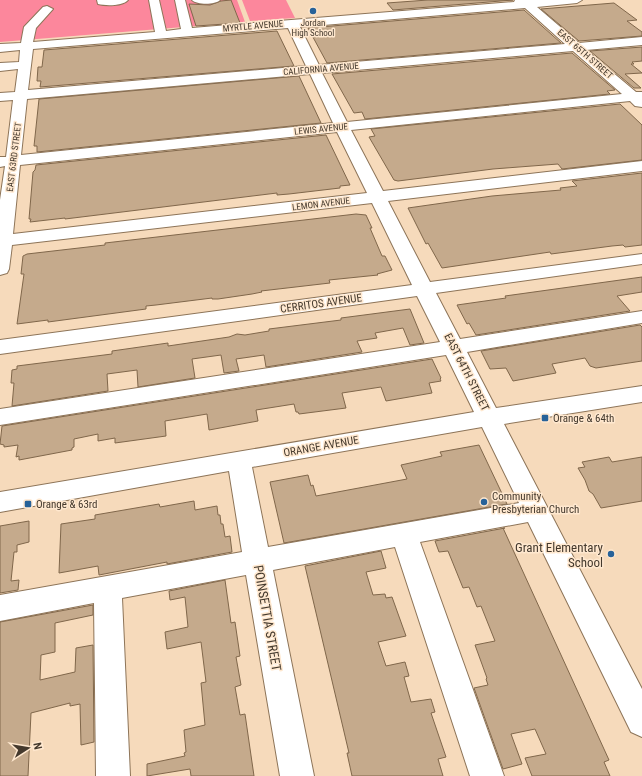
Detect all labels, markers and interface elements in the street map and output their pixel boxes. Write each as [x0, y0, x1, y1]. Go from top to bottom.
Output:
marker: Jordan High School [308, 6, 318, 16]
street label: MYRTLE AVENUE [222, 18, 284, 34]
place label: Jordan High School [292, 18, 334, 38]
street label: EAST 65TH STREET [555, 27, 615, 81]
street label: CALIFORNIA AVENUE [283, 61, 360, 77]
street label: LEWIS AVENUE [294, 121, 349, 137]
street label: EAST 63RD STREET [5, 122, 23, 192]
street label: LEMON AVENUE [292, 195, 351, 212]
street label: CERRITOS AVENUE [279, 291, 363, 316]
street label: EAST 64TH STREET [441, 331, 492, 414]
place label: Orange & 64th [553, 412, 614, 425]
marker: Orange & 64th [540, 413, 550, 423]
street label: ORANGE AVENUE [282, 433, 360, 459]
place label: Community Presbyterian Church [492, 490, 579, 516]
marker: Community Presbyterian Church [479, 497, 489, 507]
place label: Orange & 63rd [36, 498, 98, 511]
marker: Orange & 63rd [23, 499, 33, 509]
place label: Grant Elementary School [515, 540, 604, 570]
marker: Grant Elementary School [606, 549, 616, 559]
street label: POINSETTIA STREET [251, 564, 284, 672]
north arrow [8, 728, 48, 768]
text: N [30, 741, 44, 751]

